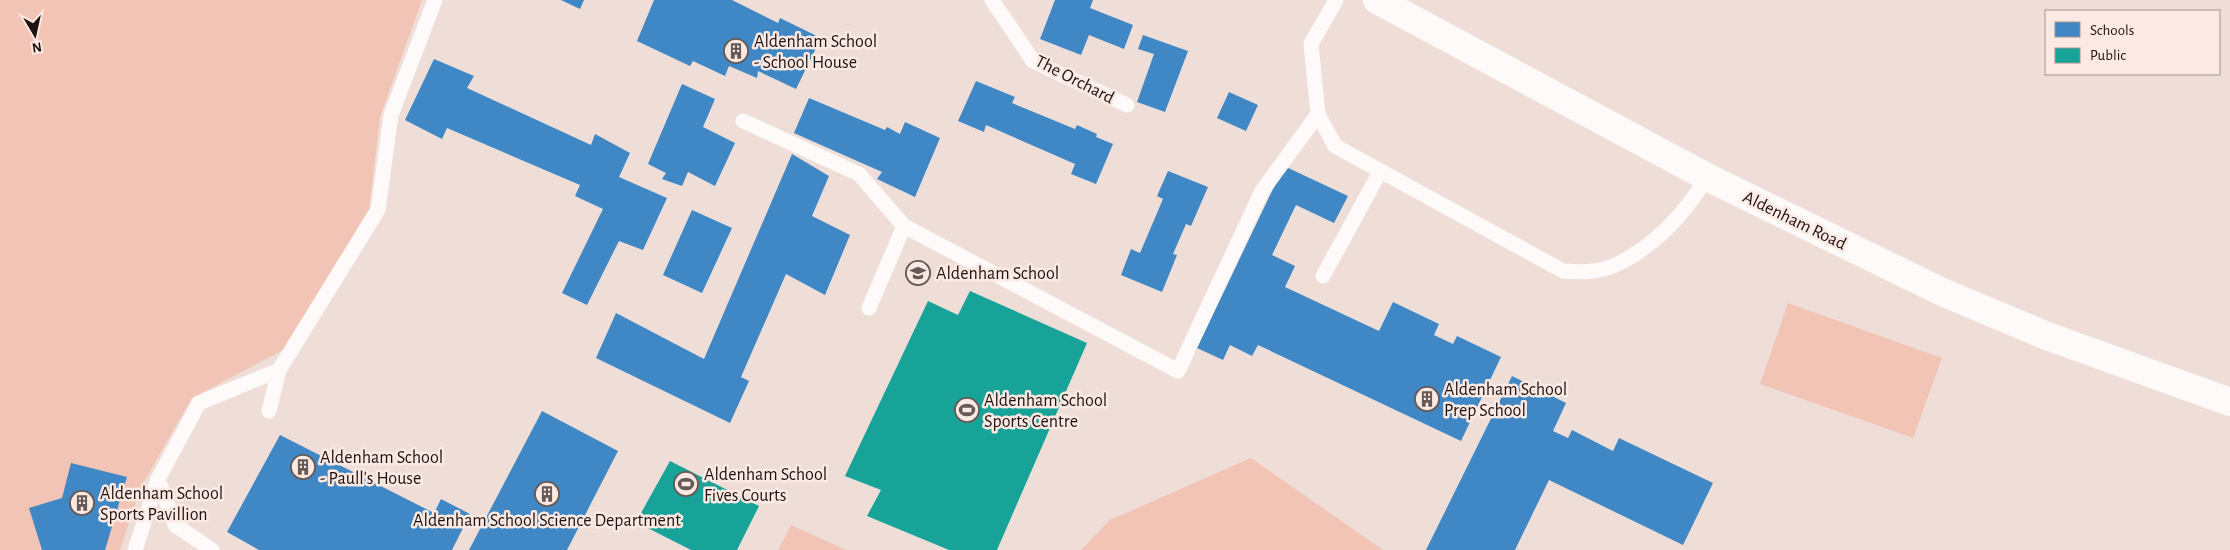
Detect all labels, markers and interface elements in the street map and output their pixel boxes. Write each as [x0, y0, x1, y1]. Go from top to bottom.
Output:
north arrow [10, 10, 60, 60]
legend [2045, 10, 2220, 75]
text: Schools [2090, 23, 2134, 38]
place label: Aldenham School - School House [754, 33, 877, 72]
building icon: Aldenham School - School House [723, 38, 749, 64]
text: N [31, 39, 43, 55]
text: Public [2090, 48, 2126, 63]
street label: The Orchard [1032, 52, 1117, 107]
street label: Aldenham Road [1740, 188, 1849, 254]
school or university icon: Aldenham School [905, 260, 931, 286]
place label: Aldenham School [936, 265, 1059, 283]
place label: Aldenham School Prep School [1444, 381, 1567, 420]
building icon: Aldenham School Prep School [1414, 386, 1440, 412]
place label: Aldenham School Sports Centre [984, 392, 1107, 431]
sports icon: Aldenham School Sports Centre [954, 397, 980, 423]
place label: Aldenham School - Paull's House [320, 449, 443, 488]
building icon: Aldenham School - Paull's House [290, 454, 316, 480]
place label: Aldenham School Fives Courts [704, 466, 827, 505]
sports icon: Aldenham School Fives Courts [673, 471, 699, 497]
building icon: Aldenham School Science Department [534, 481, 560, 507]
place label: Aldenham School Sports Pavillion [100, 485, 223, 524]
building icon: Aldenham School Sports Pavillion [69, 490, 95, 516]
place label: Aldenham School Science Department [413, 512, 681, 530]

